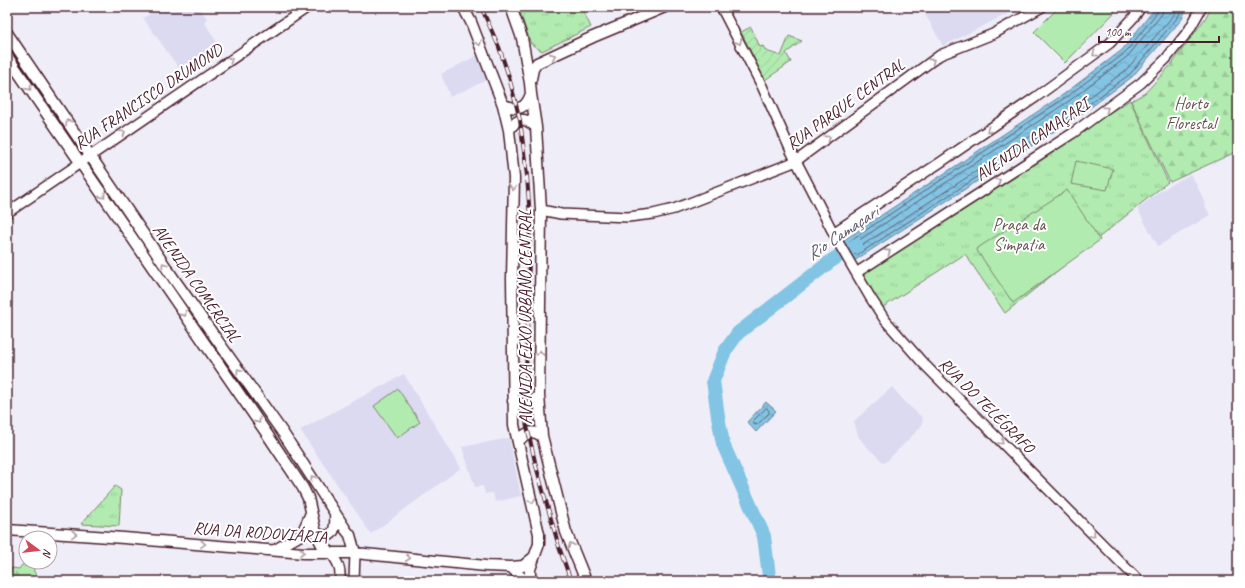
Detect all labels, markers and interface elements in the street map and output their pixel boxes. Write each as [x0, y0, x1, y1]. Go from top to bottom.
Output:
scale bar [1099, 18, 1219, 44]
text: 100 m [1105, 24, 1132, 40]
one-way arrow [735, 37, 742, 45]
street label: RUA FRANCISCO DRUMOND [70, 38, 228, 154]
one-way arrow [475, 39, 483, 46]
one-way arrow [1092, 49, 1099, 56]
one-way arrow [548, 53, 556, 61]
street label: RUA PARQUE CENTRAL [782, 54, 909, 154]
one-way arrow [226, 58, 233, 65]
one-way arrow [928, 58, 935, 65]
one-way arrow [24, 84, 31, 91]
street label: AVENIDA CAMAÇARI [971, 91, 1097, 186]
park label: Horto Florestal [1166, 93, 1219, 134]
one-way arrow [1101, 107, 1108, 114]
one-way arrow [65, 119, 73, 126]
one-way arrow [986, 125, 993, 132]
one-way arrow [119, 130, 126, 138]
one-way arrow [823, 136, 830, 143]
one-way arrow [994, 179, 1001, 186]
one-way arrow [509, 185, 518, 191]
one-way arrow [98, 191, 105, 198]
water label: Rio Camaçari [802, 198, 886, 265]
street label: AVENIDA EIXO URBANO CENTRAL [515, 209, 536, 425]
park label: Praça da Simpatia [993, 214, 1046, 255]
street label: AVENIDA COMERCIAL [148, 220, 246, 347]
one-way arrow [884, 249, 891, 256]
one-way arrow [162, 262, 169, 269]
one-way arrow [179, 310, 186, 317]
one-way arrow [536, 350, 544, 356]
street label: RUA DO TELÉGRAFO [934, 352, 1041, 459]
one-way arrow [236, 368, 244, 375]
one-way arrow [253, 417, 261, 424]
one-way arrow [996, 437, 1004, 445]
one-way arrow [310, 475, 317, 482]
one-way arrow [527, 498, 535, 505]
street label: RUA DA RODOVIÁRIA [192, 516, 328, 548]
north arrow [18, 530, 58, 570]
one-way arrow [71, 530, 77, 538]
one-way arrow [1088, 530, 1096, 537]
one-way arrow [200, 540, 206, 549]
one-way arrow [568, 542, 576, 549]
text: N [39, 547, 55, 560]
one-way arrow [299, 548, 305, 557]
one-way arrow [405, 554, 411, 563]

